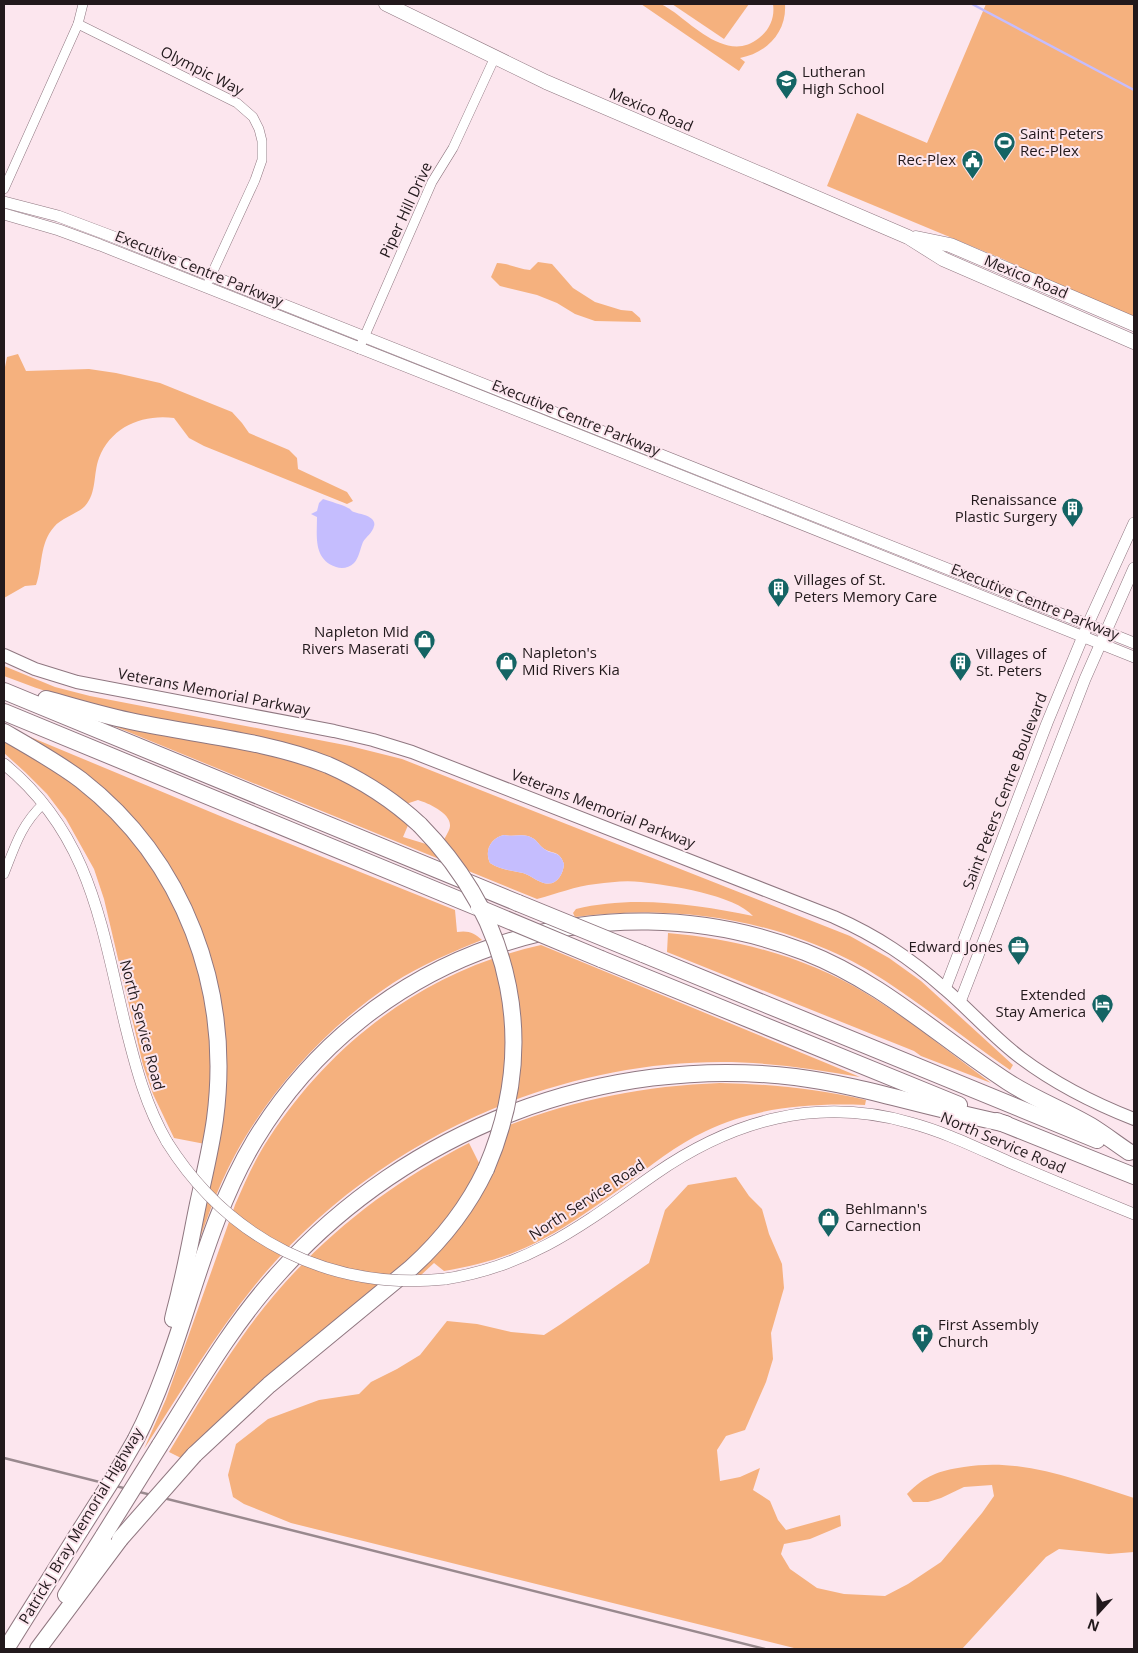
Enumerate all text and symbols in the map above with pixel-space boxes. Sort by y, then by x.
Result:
street label: Olympic Way [158,41,248,100]
place label: Lutheran High School [802,61,885,98]
school or university icon: Lutheran High School [774,69,798,100]
street label: Mexico Road [606,82,696,136]
place label: Saint Peters Rec-Plex [1020,123,1103,160]
sports icon: Saint Peters Rec-Plex [992,131,1016,162]
public building icon: Rec-Plex [960,148,984,179]
place label: Rec-Plex [897,149,956,169]
street label: Piper Hill Drive [374,158,436,261]
street label: Executive Centre Parkway [112,225,287,311]
street label: Mexico Road [981,249,1071,303]
street label: Executive Centre Parkway [489,374,664,460]
place label: Renaissance Plastic Surgery [955,489,1057,526]
building icon: Renaissance Plastic Surgery [1061,497,1085,528]
street label: Executive Centre Parkway [948,558,1123,644]
place label: Villages of St. Peters Memory Care [794,569,937,606]
building icon: Villages of St. Peters Memory Care [766,577,790,608]
place label: Napleton Mid Rivers Maserati [302,621,409,658]
shop icon: Napleton Mid Rivers Maserati [413,629,437,660]
place label: Napleton's Mid Rivers Kia [522,642,620,679]
place label: Villages of St. Peters [976,643,1047,680]
shop icon: Napleton's Mid Rivers Kia [494,650,518,681]
building icon: Villages of St. Peters [948,651,972,682]
street label: Veterans Memorial Parkway [116,663,313,720]
street label: Saint Peters Centre Boulevard [957,689,1051,892]
street label: Veterans Memorial Parkway [509,764,699,853]
office icon: Edward Jones [1007,935,1031,966]
place label: Edward Jones [909,936,1003,956]
street label: North Service Road [116,957,170,1092]
place label: Extended Stay America [995,984,1086,1021]
hotel icon: Extended Stay America [1090,992,1114,1023]
street label: North Service Road [938,1107,1069,1178]
street label: North Service Road [525,1154,648,1244]
place label: Behlmann's Carnection [845,1198,927,1235]
shop icon: Behlmann's Carnection [817,1206,841,1237]
place label: First Assembly Church [938,1314,1039,1351]
church icon: First Assembly Church [910,1322,934,1353]
street label: Patrick J Bray Memorial Highway [14,1423,147,1627]
north arrow [1073,1588,1123,1638]
text: N [1084,1615,1102,1637]

